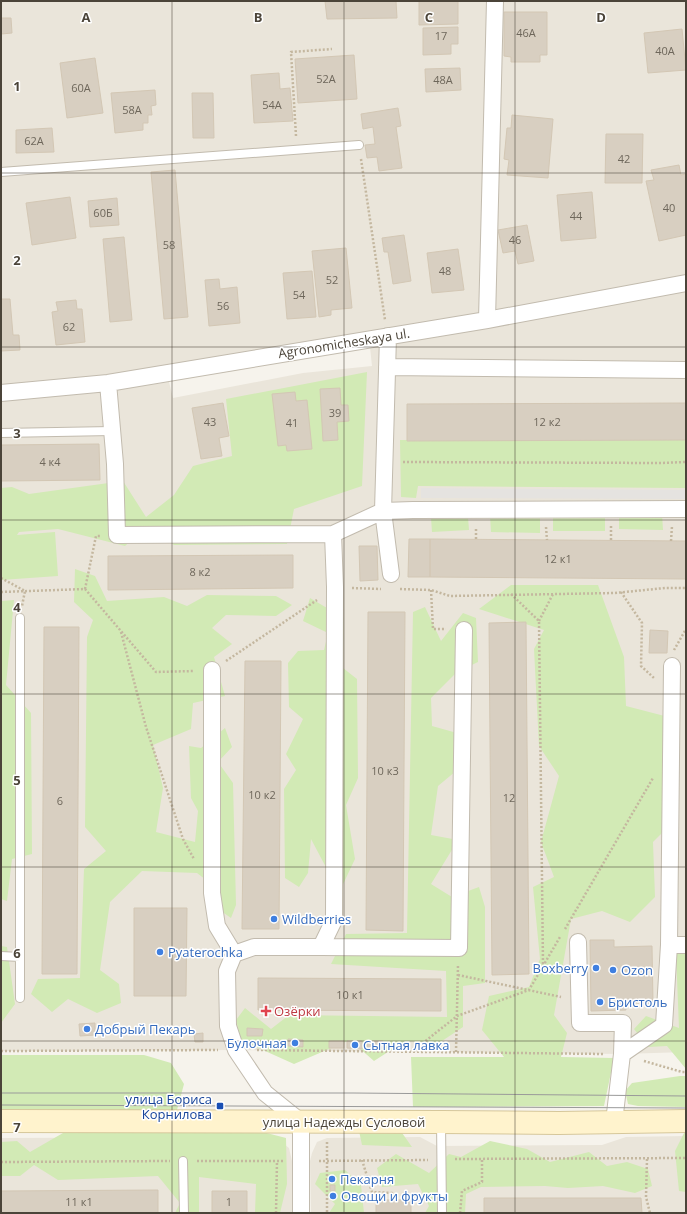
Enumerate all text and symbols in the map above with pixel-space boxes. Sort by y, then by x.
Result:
text: A [82,8,91,26]
text: B [254,8,263,26]
text: C [425,8,433,26]
text: D [596,8,606,26]
house number: 46А [516,25,536,40]
house number: 17 [435,28,447,43]
house number: 40А [655,43,675,58]
house number: 52А [316,71,336,86]
house number: 48А [433,72,453,87]
text: 1 [13,77,21,95]
house number: 60А [71,80,91,95]
house number: 54А [262,97,282,112]
house number: 58А [122,102,142,117]
house number: 62А [24,133,44,148]
house number: 42 [618,151,630,166]
house number: 40 [663,200,675,215]
house number: 60Б [93,205,113,220]
house number: 44 [570,208,583,223]
house number: 46 [509,232,521,247]
house number: 58 [163,237,175,252]
text: 2 [13,251,21,269]
house number: 48 [439,263,451,278]
house number: 52 [326,272,338,287]
house number: 54 [293,287,306,302]
house number: 56 [217,298,229,313]
house number: 62 [63,319,75,334]
street label: Agronomicheskaya ul. [277,324,411,362]
house number: 39 [329,405,341,420]
house number: 43 [204,414,216,429]
house number: 12 к2 [533,414,561,429]
house number: 41 [286,415,298,430]
text: 3 [13,424,21,442]
house number: 4 к4 [39,454,61,469]
house number: 12 к1 [544,551,572,566]
house number: 8 к2 [189,564,211,579]
text: 4 [13,598,21,616]
house number: 10 к3 [371,763,399,778]
text: 5 [13,771,21,789]
house number: 10 к2 [248,787,276,802]
house number: 12 [503,790,515,805]
house number: 6 [57,793,63,808]
place label: Wildberries [282,910,351,928]
marker: Wildberries [269,914,279,924]
place label: Pyaterochka [168,943,243,961]
text: 6 [13,944,21,962]
marker: Pyaterochka [155,947,165,957]
place label: Boxberry [533,959,588,977]
place label: Ozon [621,961,653,979]
marker: Boxberry [591,963,601,973]
marker: Ozon [608,965,618,975]
house number: 10 к1 [336,987,364,1002]
place label: Бристоль [608,993,667,1011]
marker: Бристоль [595,997,605,1007]
place label: Озёрки [274,1002,321,1020]
marker: Озёрки [261,1006,271,1016]
place label: Добрый Пекарь [95,1020,195,1038]
marker: Добрый Пекарь [82,1024,92,1034]
place label: Булочная [227,1034,287,1052]
place label: Сытная лавка [363,1036,449,1054]
marker: Булочная [290,1038,300,1048]
marker: Сытная лавка [350,1040,360,1050]
place label: улица Бориса Корнилова [126,1090,212,1123]
marker: улица Бориса Корнилова [215,1101,225,1111]
street label: улица Надежды Сусловой [263,1113,425,1131]
text: 7 [13,1118,21,1136]
place label: Пекарня [340,1170,394,1188]
marker: Пекарня [327,1174,337,1184]
place label: Овощи и фрукты [341,1187,448,1205]
marker: Овощи и фрукты [328,1191,338,1201]
house number: 11 к1 [65,1194,93,1209]
house number: 1 [226,1194,232,1209]

